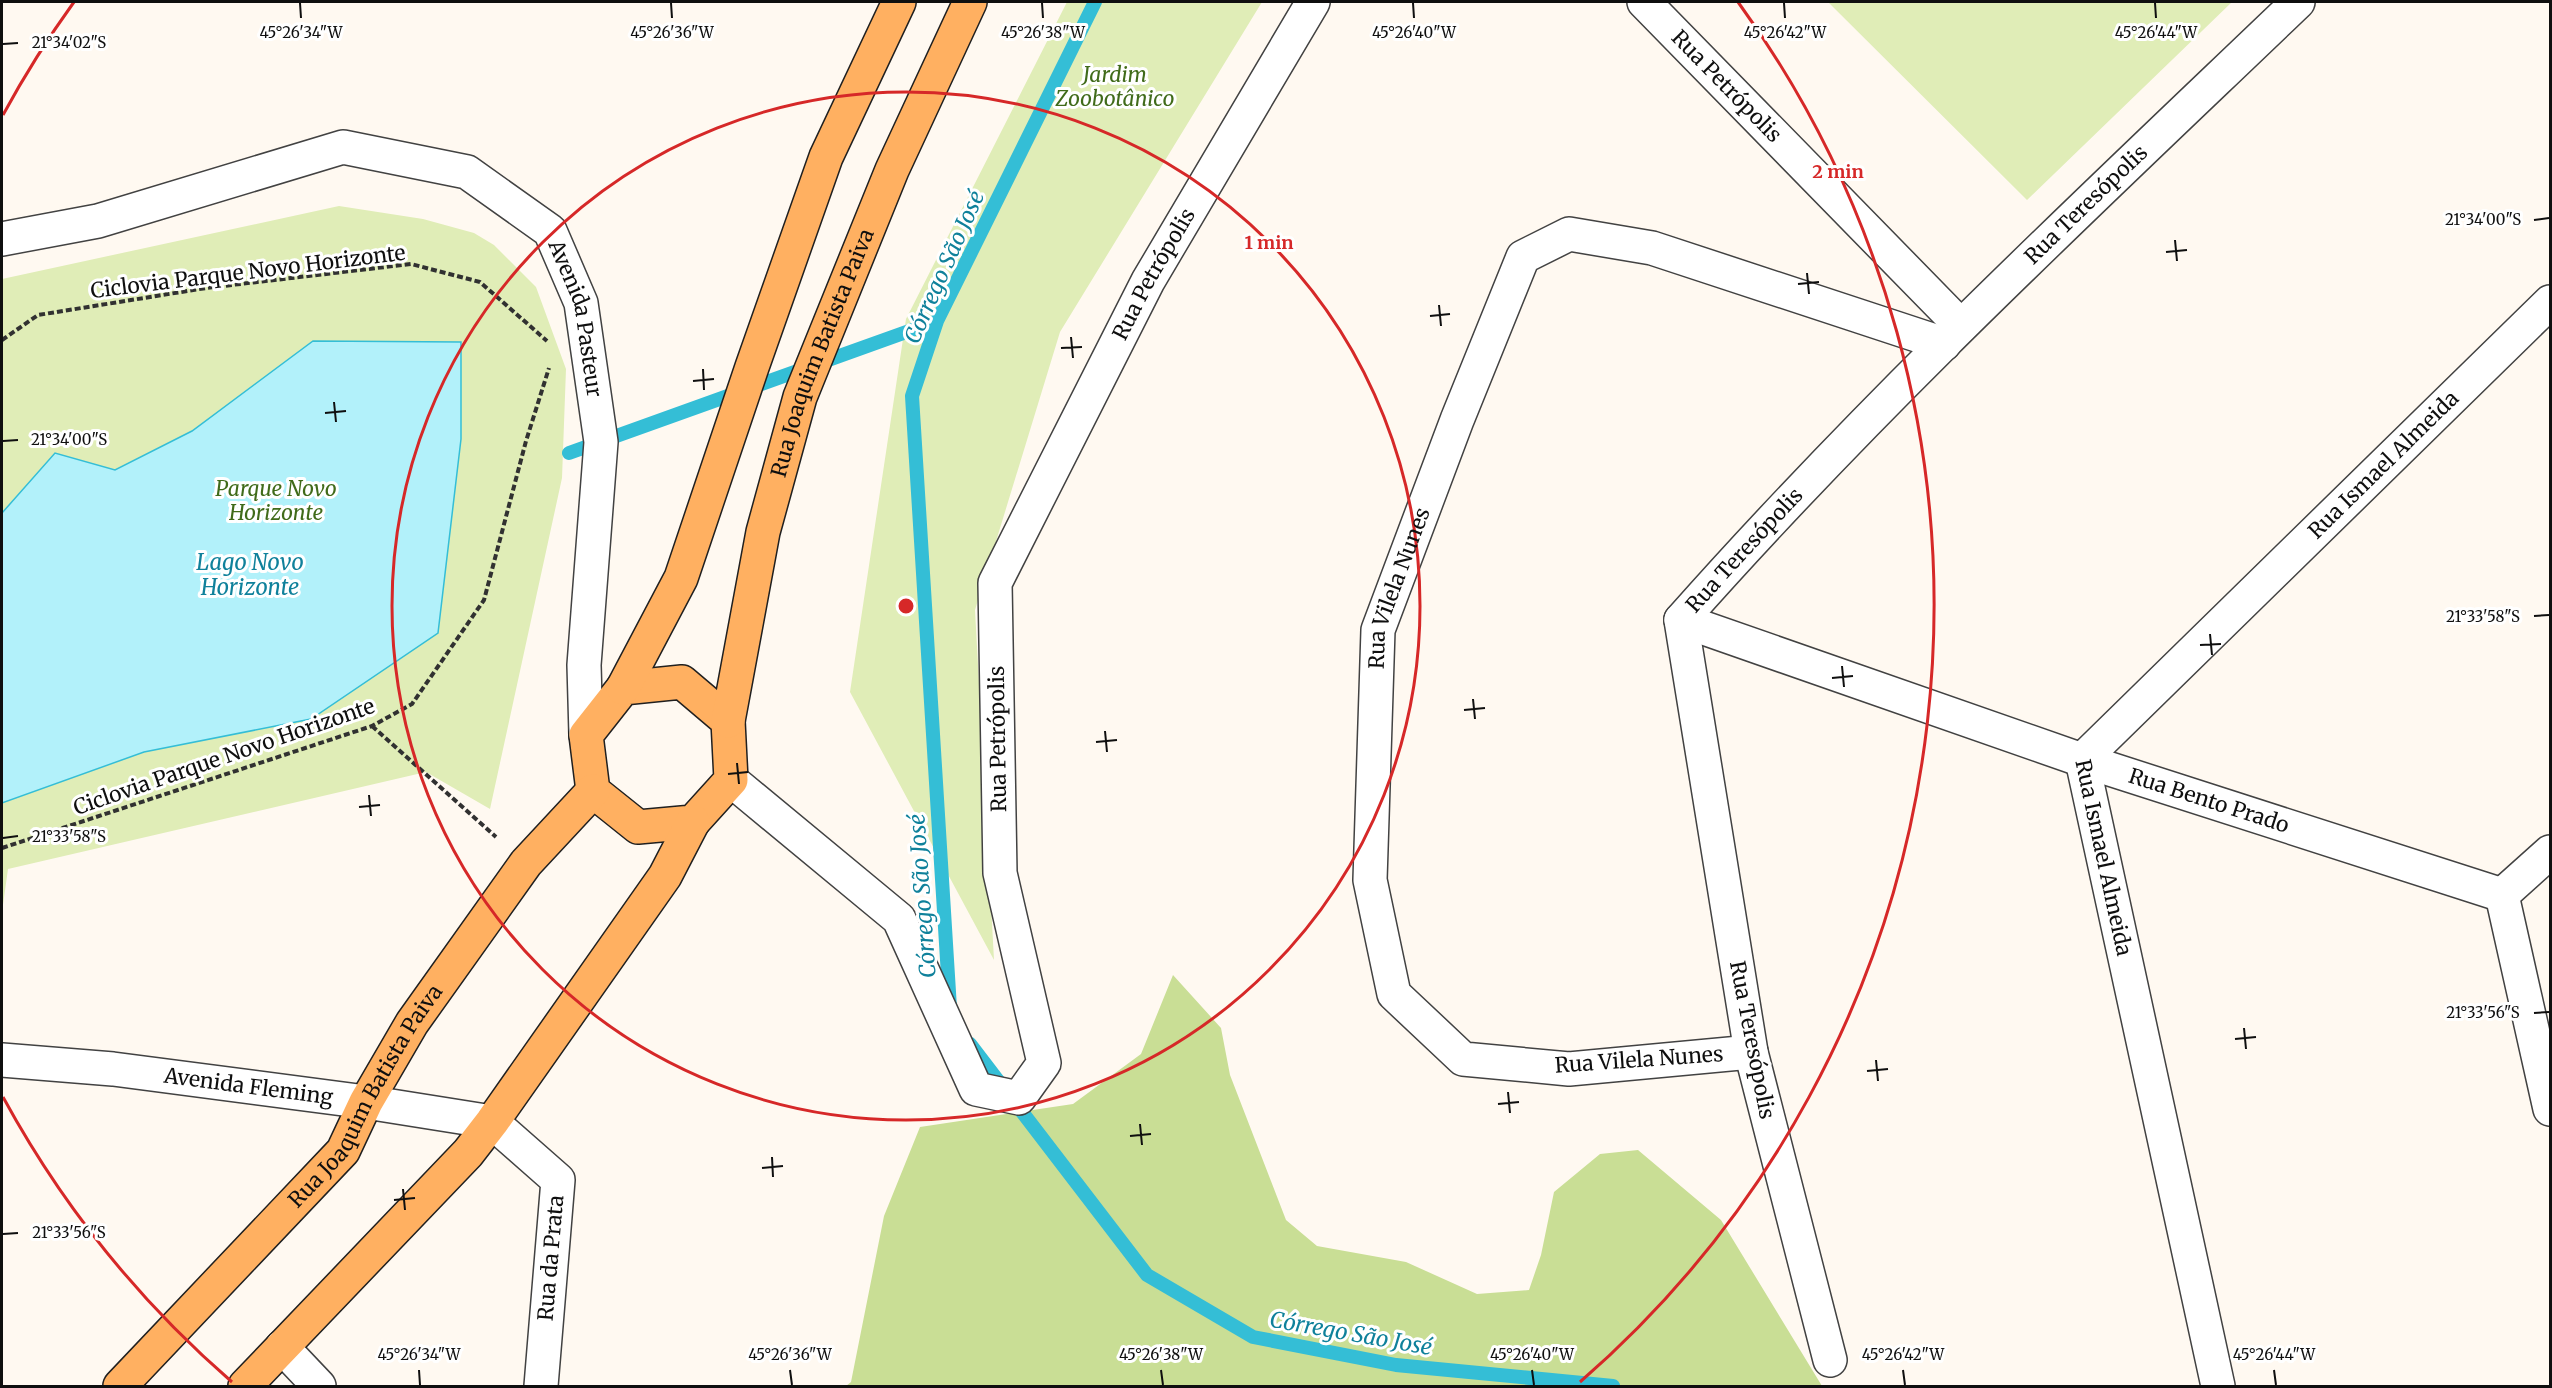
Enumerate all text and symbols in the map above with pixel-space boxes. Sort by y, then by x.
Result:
text: 45°26'34"W [259,23,344,42]
text: 45°26'36"W [630,23,715,42]
text: 45°26'38"W [1001,23,1086,42]
text: 45°26'40"W [1372,23,1457,42]
text: 45°26'42"W [1744,23,1827,42]
text: 45°26'44"W [2115,23,2198,42]
street label: Rua Petrópolis [1666,24,1788,148]
text: 21°34'02"S [32,33,106,52]
park label: Jardim Zoobotânico [1055,61,1174,112]
street label: Rua Teresópolis [2019,139,2153,270]
text: 2 min [1812,160,1864,183]
water label: Córrego São José [898,185,991,348]
street label: Rua Petrópolis [1106,203,1201,344]
text: 21°34'00"S [2445,210,2521,229]
street label: Rua Joaquim Batista Paiva [765,225,880,480]
text: 1 min [1244,231,1294,254]
street label: Avenida Pasteur [542,235,608,399]
street label: Ciclovia Parque Novo Horizonte [89,239,407,304]
street label: Rua Ismael Almeida [2302,385,2464,544]
text: 21°34'00"S [31,430,107,449]
park label: Parque Novo Horizonte [215,475,337,526]
street label: Rua Teresópolis [1680,482,1809,618]
street label: Rua Vilela Nunes [1363,504,1436,670]
water label: Lago Novo Horizonte [196,548,304,601]
centre of rings [896,596,916,616]
text: 21°33'58"S [2446,607,2520,626]
street label: Rua Petrópolis [983,666,1012,812]
street label: Ciclovia Parque Novo Horizonte [70,692,378,821]
street label: Rua Ismael Almeida [2069,757,2138,958]
street label: Rua Bento Prado [2125,762,2293,839]
water label: Córrego São José [902,812,942,979]
text: 21°33'58"S [32,827,106,846]
street label: Rua Teresópolis [1724,959,1781,1121]
street label: Rua Joaquim Batista Paiva [282,979,448,1213]
text: 21°33'56"S [2446,1003,2520,1022]
street label: Rua Vilela Nunes [1554,1040,1724,1079]
street label: Avenida Fleming [161,1062,335,1111]
street label: Rua da Prata [532,1194,569,1322]
text: 21°33'56"S [32,1223,106,1242]
water label: Córrego São José [1268,1305,1435,1361]
text: 45°26'34"W [377,1345,462,1364]
text: 45°26'36"W [748,1345,833,1364]
text: 45°26'38"W [1119,1345,1204,1364]
text: 45°26'40"W [1490,1345,1575,1364]
text: 45°26'42"W [1862,1345,1945,1364]
text: 45°26'44"W [2233,1345,2316,1364]

